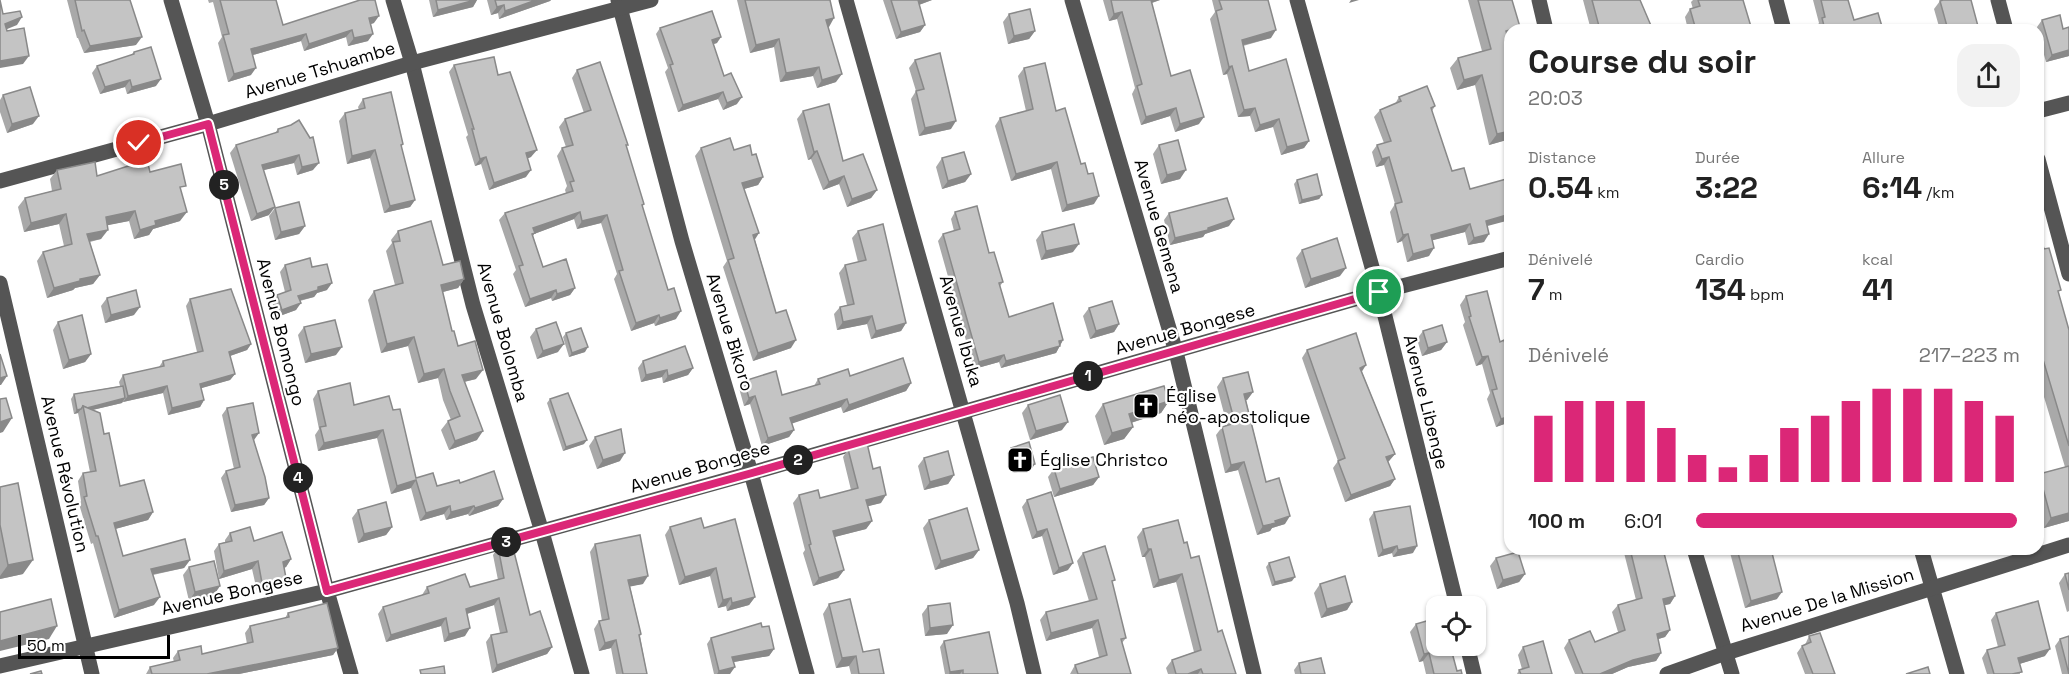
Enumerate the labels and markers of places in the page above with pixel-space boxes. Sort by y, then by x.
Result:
pin [113,117,164,168]
pin: 5 [209,170,239,200]
pin [1353,266,1404,317]
pin: 1 [1073,361,1103,391]
place label: Église néo-apostolique [1166,384,1311,428]
church icon: Église néo-apostolique [1131,391,1161,421]
pin: 2 [783,445,813,475]
church icon: Église Christco [1005,445,1035,475]
place label: Église Christco [1040,448,1168,471]
pin: 4 [283,463,313,493]
pin: 3 [491,527,521,557]

